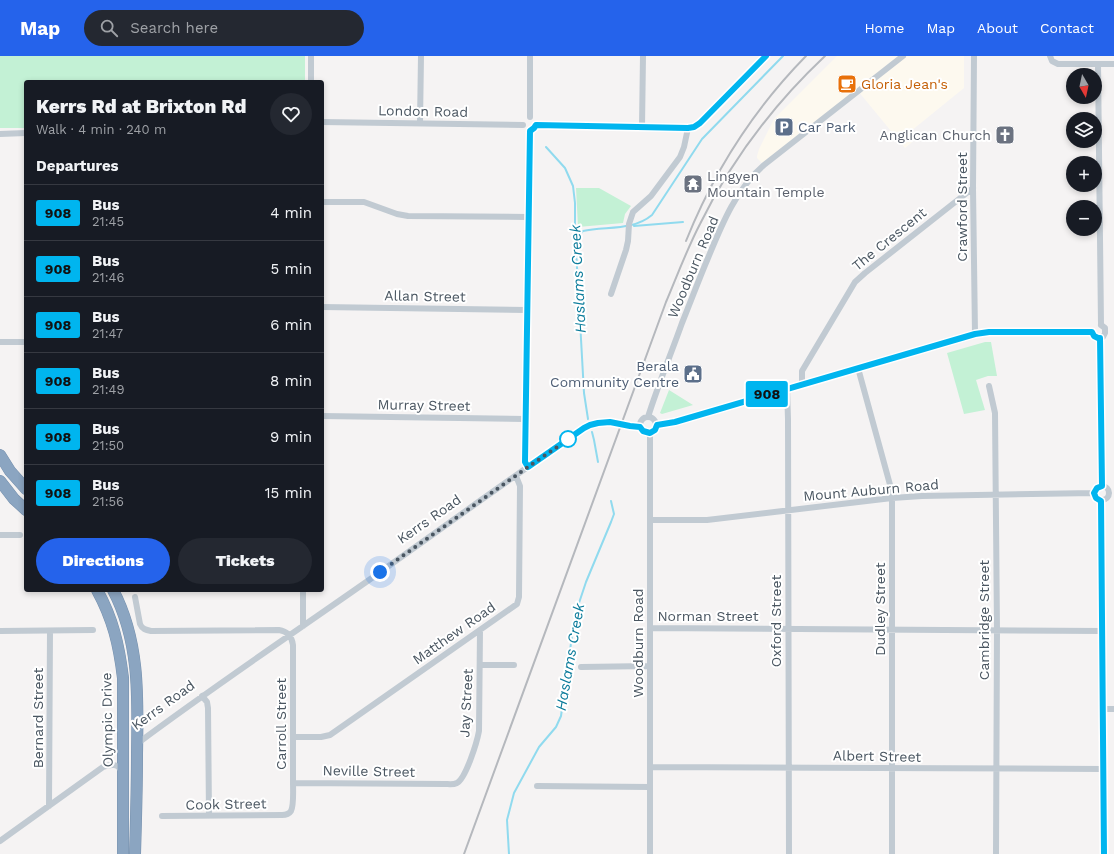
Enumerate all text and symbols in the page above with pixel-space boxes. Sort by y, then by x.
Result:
search box [84,10,364,46]
text: Map [20,17,60,40]
icon: search [98,17,120,39]
text: Search here [130,19,218,37]
text: Home [864,20,904,36]
text: Map [926,20,955,36]
text: About [977,20,1018,36]
text: Contact [1040,20,1094,36]
north arrow [1066,68,1102,104]
map controls [1066,68,1102,236]
cafe icon: Gloria Jean's [836,73,858,95]
place label: Gloria Jean's [861,76,948,92]
button: heart [270,93,312,135]
text: Kerrs Rd at Brixton Rd [36,95,246,118]
street label: London Road [378,102,468,120]
button: layers [1066,112,1102,148]
parking icon: Car Park [773,116,795,138]
place label: Car Park [798,119,856,135]
text: Walk · 4 min · 240 m [36,122,166,137]
church icon: Anglican Church [994,124,1016,146]
place label: Anglican Church [880,127,991,143]
street label: Crawford Street [954,152,970,262]
button: + [1066,156,1102,192]
text: Departures [36,157,119,175]
place label: Lingyen Mountain Temple [707,168,825,200]
temple icon: Lingyen Mountain Temple [682,173,704,195]
text: Bus [92,196,120,214]
button: − [1066,200,1102,236]
text: 4 min [270,204,312,222]
street label: The Crescent [849,204,929,274]
text: 908 [45,205,71,221]
text: 21:45 [92,214,124,229]
street label: Woodburn Road [664,214,722,320]
water label: Haslams Creek [566,223,590,334]
text: Bus [92,252,120,270]
text: 5 min [271,260,312,278]
text: 908 [45,261,71,277]
text: 21:46 [92,270,124,285]
street label: Allan Street [384,287,466,305]
text: Bus [92,308,120,326]
text: 6 min [270,316,312,334]
text: 908 [45,317,71,333]
text: 21:47 [92,326,123,341]
place label: Berala Community Centre [550,358,679,390]
public building icon: Berala Community Centre [682,363,704,385]
text: Bus [92,364,120,382]
text: 8 min [270,372,312,390]
text: 908 [45,373,71,389]
line badge: 908 [744,381,790,407]
text: 21:49 [92,382,124,397]
text: 908 [754,386,780,402]
street label: Murray Street [377,396,471,414]
text: Bus [92,420,120,438]
text: 9 min [270,428,312,446]
text: 908 [45,429,71,445]
unlabelled marker [559,430,577,448]
text: 21:50 [92,438,124,453]
text: Bus [92,476,120,494]
street label: Mount Auburn Road [803,476,939,504]
text: 15 min [265,484,312,502]
text: 908 [45,485,71,501]
street label: Kerrs Road [394,491,464,547]
text: 21:56 [92,494,124,509]
button: Directions [36,538,170,584]
button: Tickets [178,538,312,584]
street label: Cambridge Street [976,560,992,680]
your location [370,562,390,582]
street label: Dudley Street [872,562,888,656]
street label: Oxford Street [768,575,784,667]
street label: Woodburn Road [630,588,646,698]
street label: Matthew Road [410,599,498,667]
water label: Haslams Creek [552,601,588,712]
street label: Norman Street [657,608,759,624]
street label: Bernard Street [30,668,46,768]
street label: Jay Street [456,668,476,738]
street label: Olympic Drive [98,672,116,768]
street label: Kerrs Road [128,677,198,733]
street label: Carroll Street [273,678,289,770]
street label: Albert Street [833,747,921,765]
street label: Neville Street [323,762,416,780]
street label: Cook Street [185,795,267,813]

